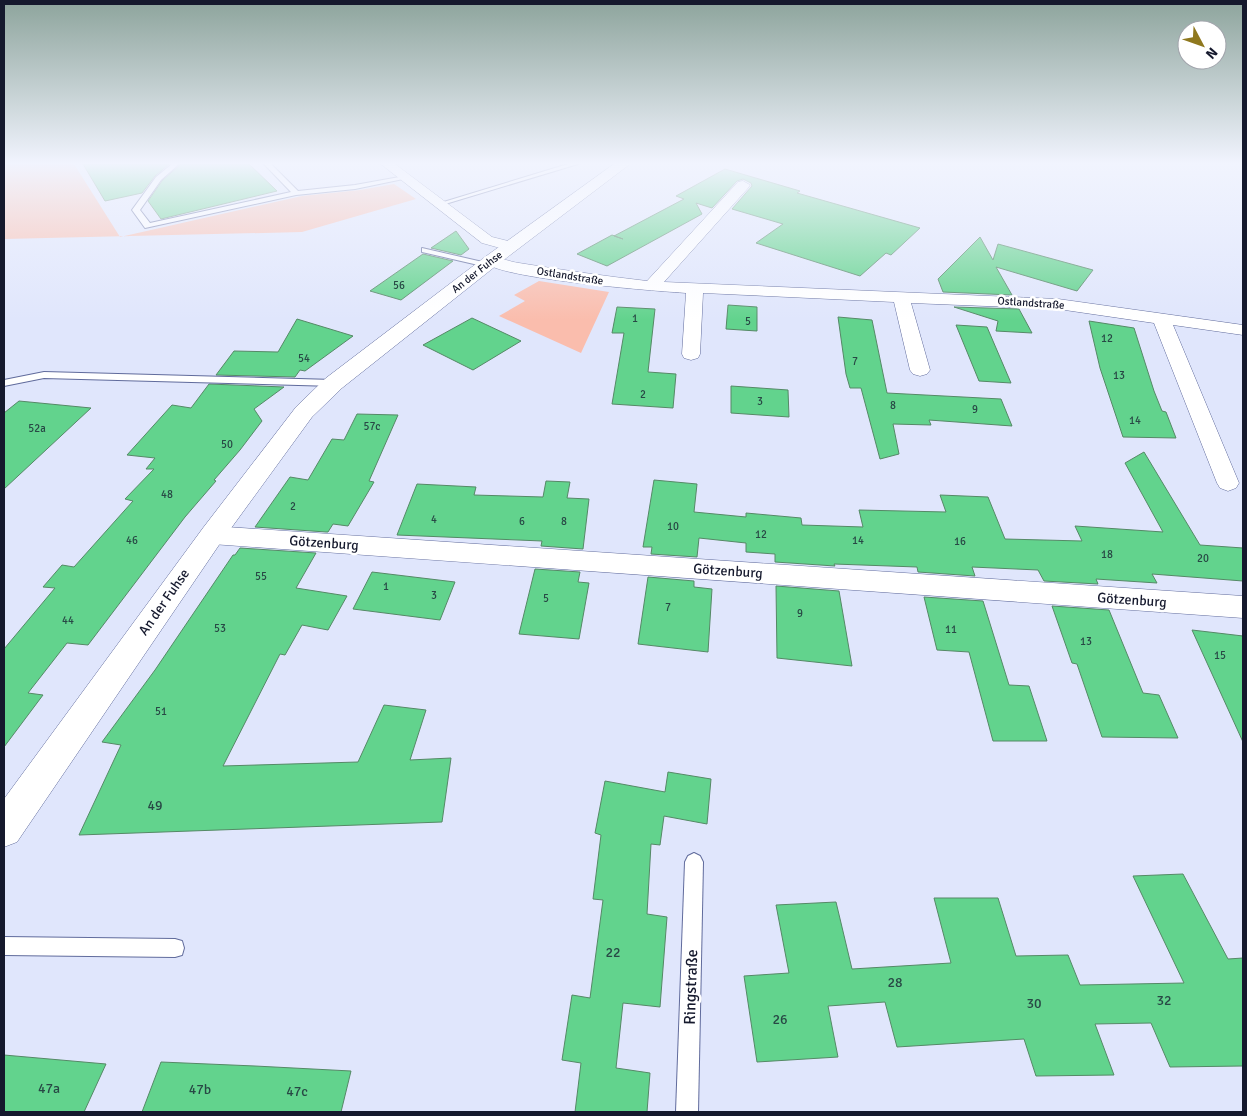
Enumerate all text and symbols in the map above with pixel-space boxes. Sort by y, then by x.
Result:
north arrow [1177,20,1227,70]
text: N [1202,44,1221,62]
street label: An der Fuhse [449,248,505,296]
street label: Ostlandstraße [536,264,604,288]
house number: 56 [393,279,405,292]
street label: Ostlandstraße [997,294,1065,312]
house number: 1 [632,312,638,325]
house number: 5 [745,315,751,328]
house number: 12 [1101,332,1113,345]
house number: 54 [298,352,310,365]
house number: 7 [852,355,858,368]
house number: 13 [1113,369,1125,382]
house number: 2 [640,388,646,401]
house number: 3 [757,395,763,408]
house number: 8 [890,399,896,412]
house number: 9 [972,403,978,416]
house number: 14 [1129,414,1141,427]
house number: 57c [363,420,381,433]
house number: 52a [28,422,46,435]
house number: 50 [221,438,233,451]
house number: 48 [161,488,173,501]
house number: 2 [290,500,296,513]
house number: 4 [431,513,437,526]
house number: 6 [519,515,525,528]
house number: 8 [561,515,567,528]
house number: 10 [667,520,679,533]
house number: 12 [755,528,767,541]
street label: Götzenburg [289,532,359,554]
house number: 46 [126,534,138,547]
house number: 14 [852,534,864,547]
house number: 16 [954,535,966,548]
house number: 18 [1101,548,1113,561]
house number: 20 [1197,552,1209,565]
street label: Götzenburg [693,560,763,582]
street label: An der Fuhse [135,565,193,639]
house number: 55 [255,570,267,583]
house number: 1 [383,580,389,593]
house number: 3 [431,589,437,602]
street label: Götzenburg [1097,589,1167,611]
house number: 5 [543,592,549,605]
house number: 7 [665,601,671,614]
house number: 9 [797,607,803,620]
house number: 44 [62,614,74,627]
house number: 53 [214,622,226,635]
house number: 11 [945,623,957,636]
house number: 13 [1080,635,1092,648]
house number: 15 [1214,649,1226,662]
house number: 51 [155,705,167,718]
house number: 49 [147,797,163,814]
house number: 22 [605,944,621,961]
street label: Ringstraße [680,949,702,1025]
house number: 28 [887,974,903,991]
house number: 32 [1156,992,1172,1009]
house number: 30 [1026,995,1042,1012]
house number: 26 [772,1011,788,1028]
house number: 47a [38,1080,60,1097]
house number: 47b [189,1081,211,1098]
house number: 47c [286,1083,308,1100]

